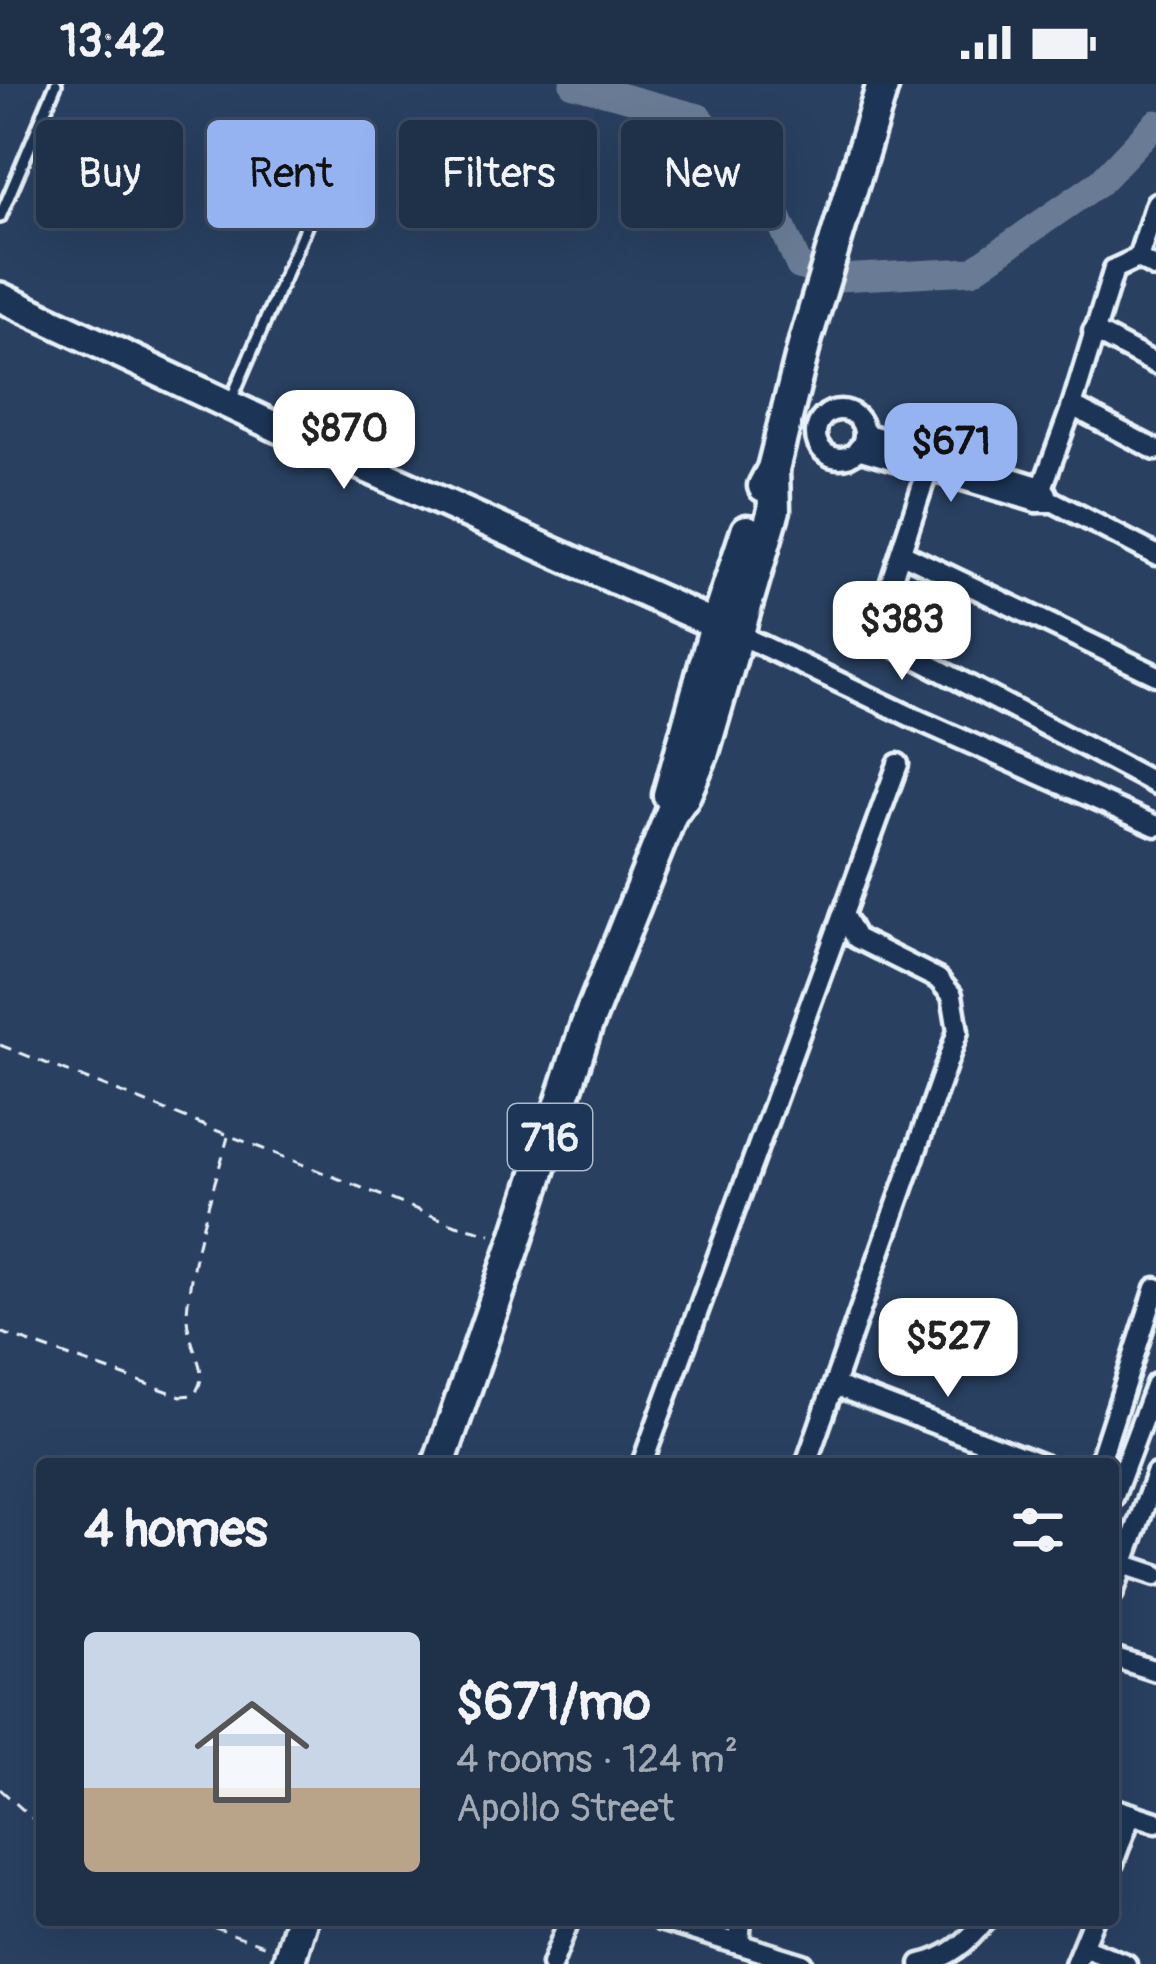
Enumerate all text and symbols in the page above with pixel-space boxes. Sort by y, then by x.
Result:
text: 13:42 [60,14,166,70]
chip: Buy [36,120,183,228]
chip: Rent [207,120,375,228]
chip: Filters [399,120,597,228]
chip: New [621,120,783,228]
pin: $870 [273,390,415,492]
pin: $671 [880,403,1022,505]
text: $870 [300,404,388,453]
text: $671 [911,417,991,466]
pin: $383 [831,581,973,683]
text: $383 [860,595,944,644]
road number: 716 [508,1104,592,1170]
pin: $527 [877,1298,1019,1400]
text: $527 [906,1312,990,1361]
icon: filters [1005,1497,1071,1563]
text: 4 homes [84,1498,268,1562]
text: $671/mo [456,1671,651,1735]
icon: home [180,1680,324,1824]
text: 4 rooms · 124 m² [456,1735,738,1784]
text: Apollo Street [456,1784,674,1833]

